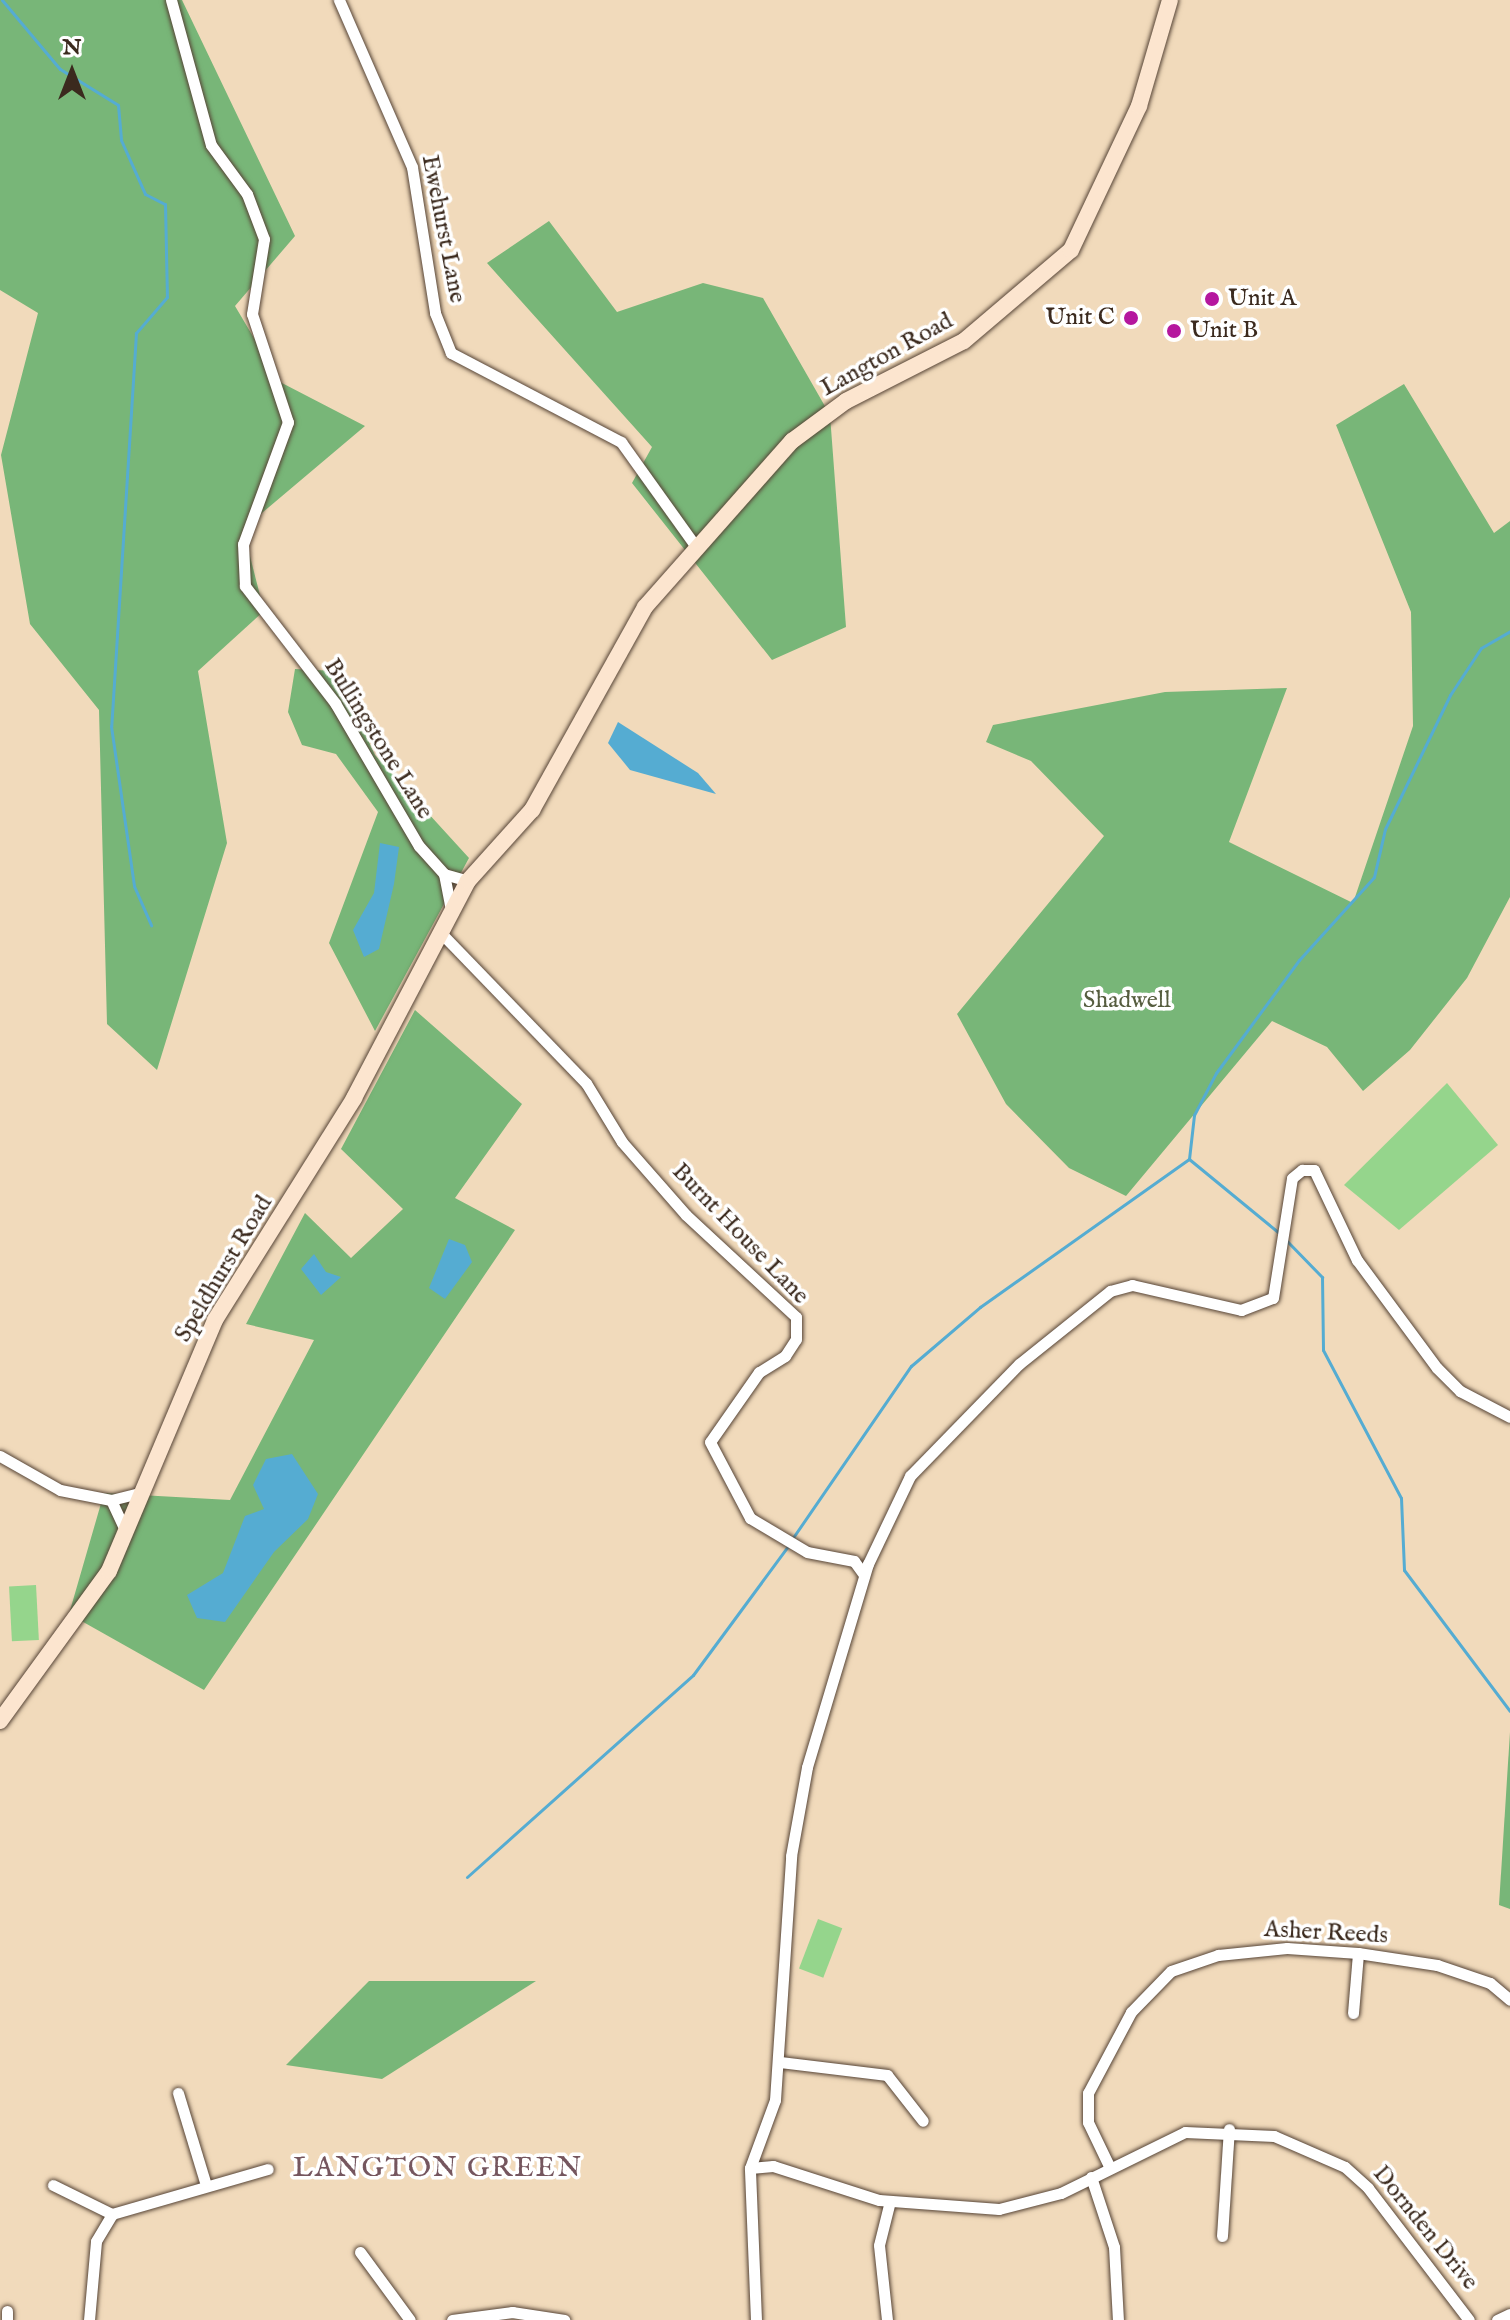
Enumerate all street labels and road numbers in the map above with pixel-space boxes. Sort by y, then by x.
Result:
street label: Ewehurst Lane [415,153,471,305]
street label: Langton Road [816,307,958,403]
street label: Bullingstone Lane [317,654,439,824]
street label: Burnt House Lane [665,1158,815,1310]
street label: Speldhurst Road [169,1191,279,1347]
street label: Asher Reeds [1263,1915,1389,1951]
street label: Dornden Drive [1366,2160,1484,2296]

